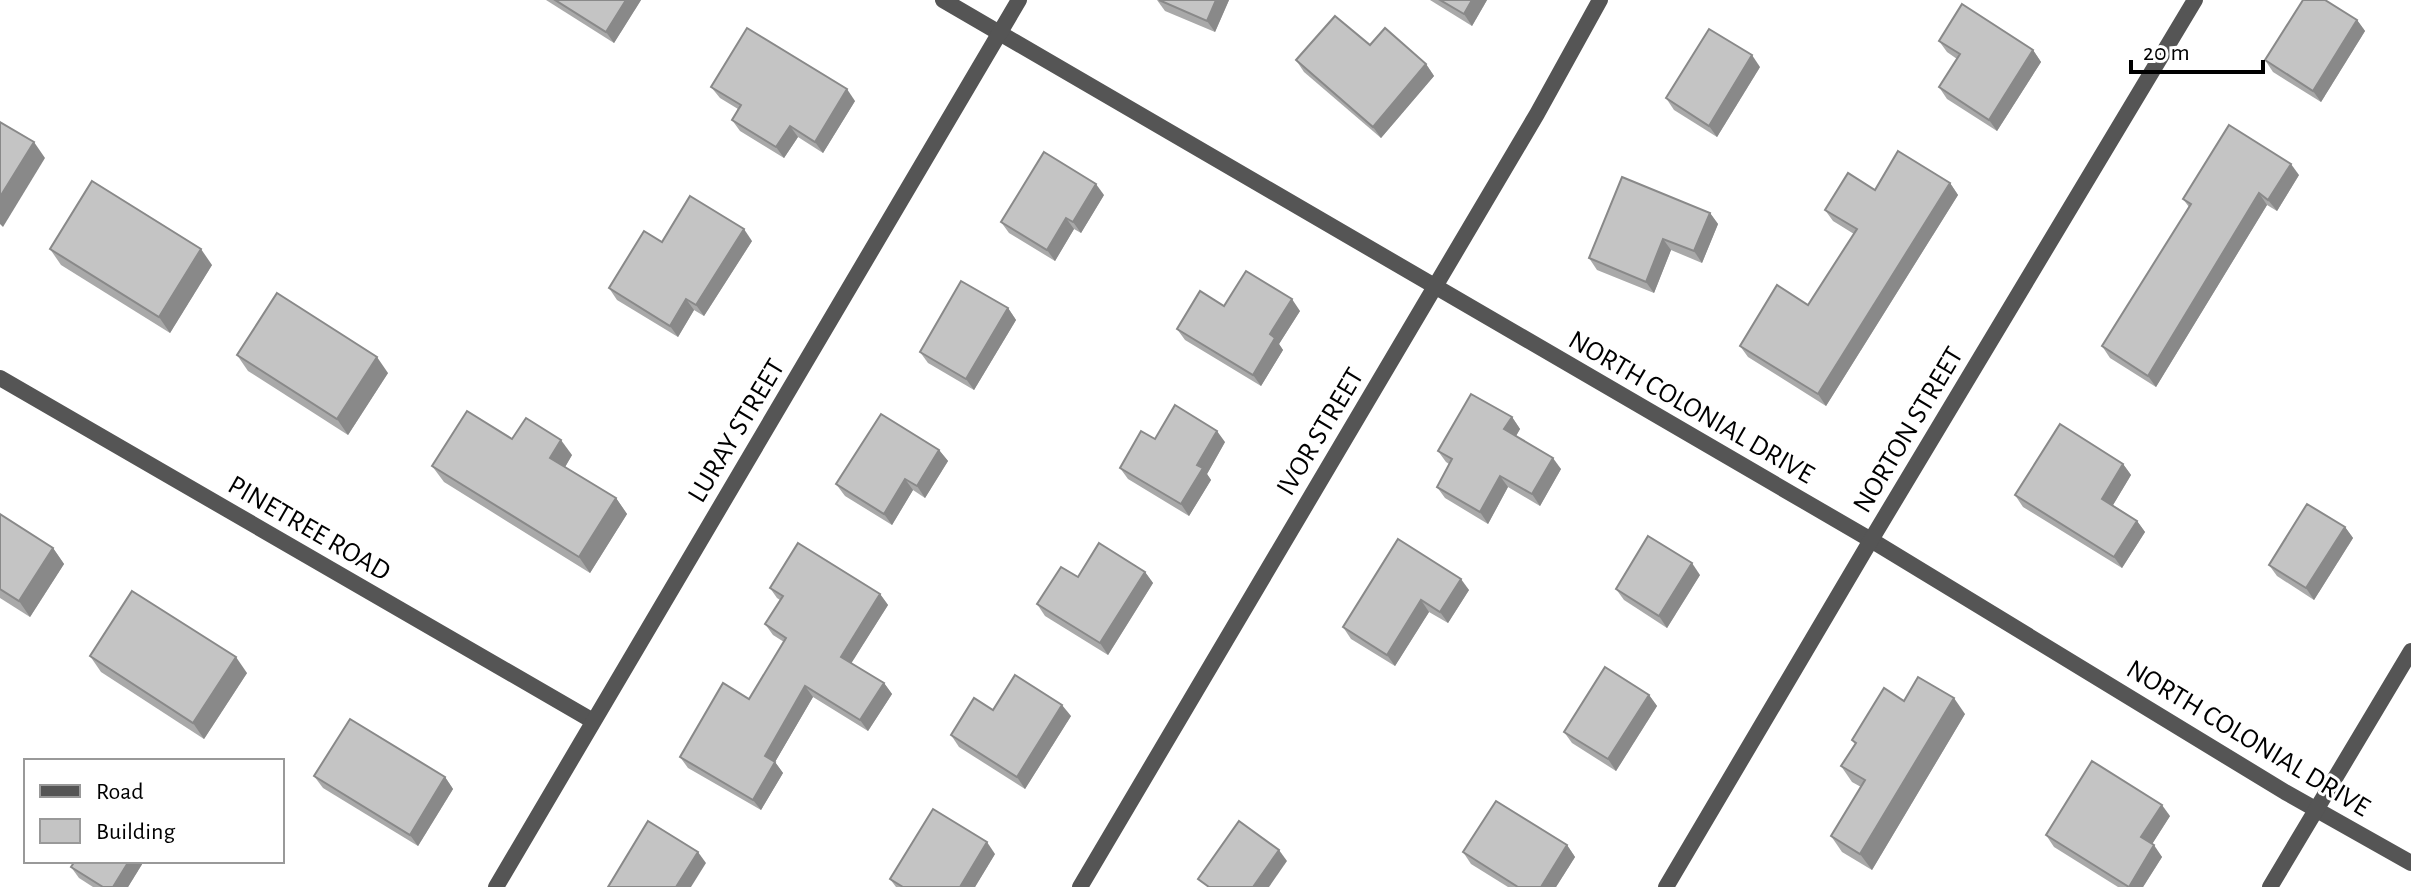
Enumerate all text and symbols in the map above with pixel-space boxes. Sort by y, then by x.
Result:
scale bar [2131,24,2263,74]
text: 20 m [2143,41,2190,65]
street label: NORTH COLONIAL DRIVE [1564,326,1818,489]
street label: NORTON STREET [1848,342,1969,518]
street label: LURAY STREET [683,354,791,508]
street label: IVOR STREET [1272,363,1370,501]
street label: PINETREE ROAD [223,471,395,586]
street label: NORTH COLONIAL DRIVE [2122,655,2374,822]
legend [24,759,284,863]
text: Road [96,780,144,804]
text: Building [96,820,175,844]

